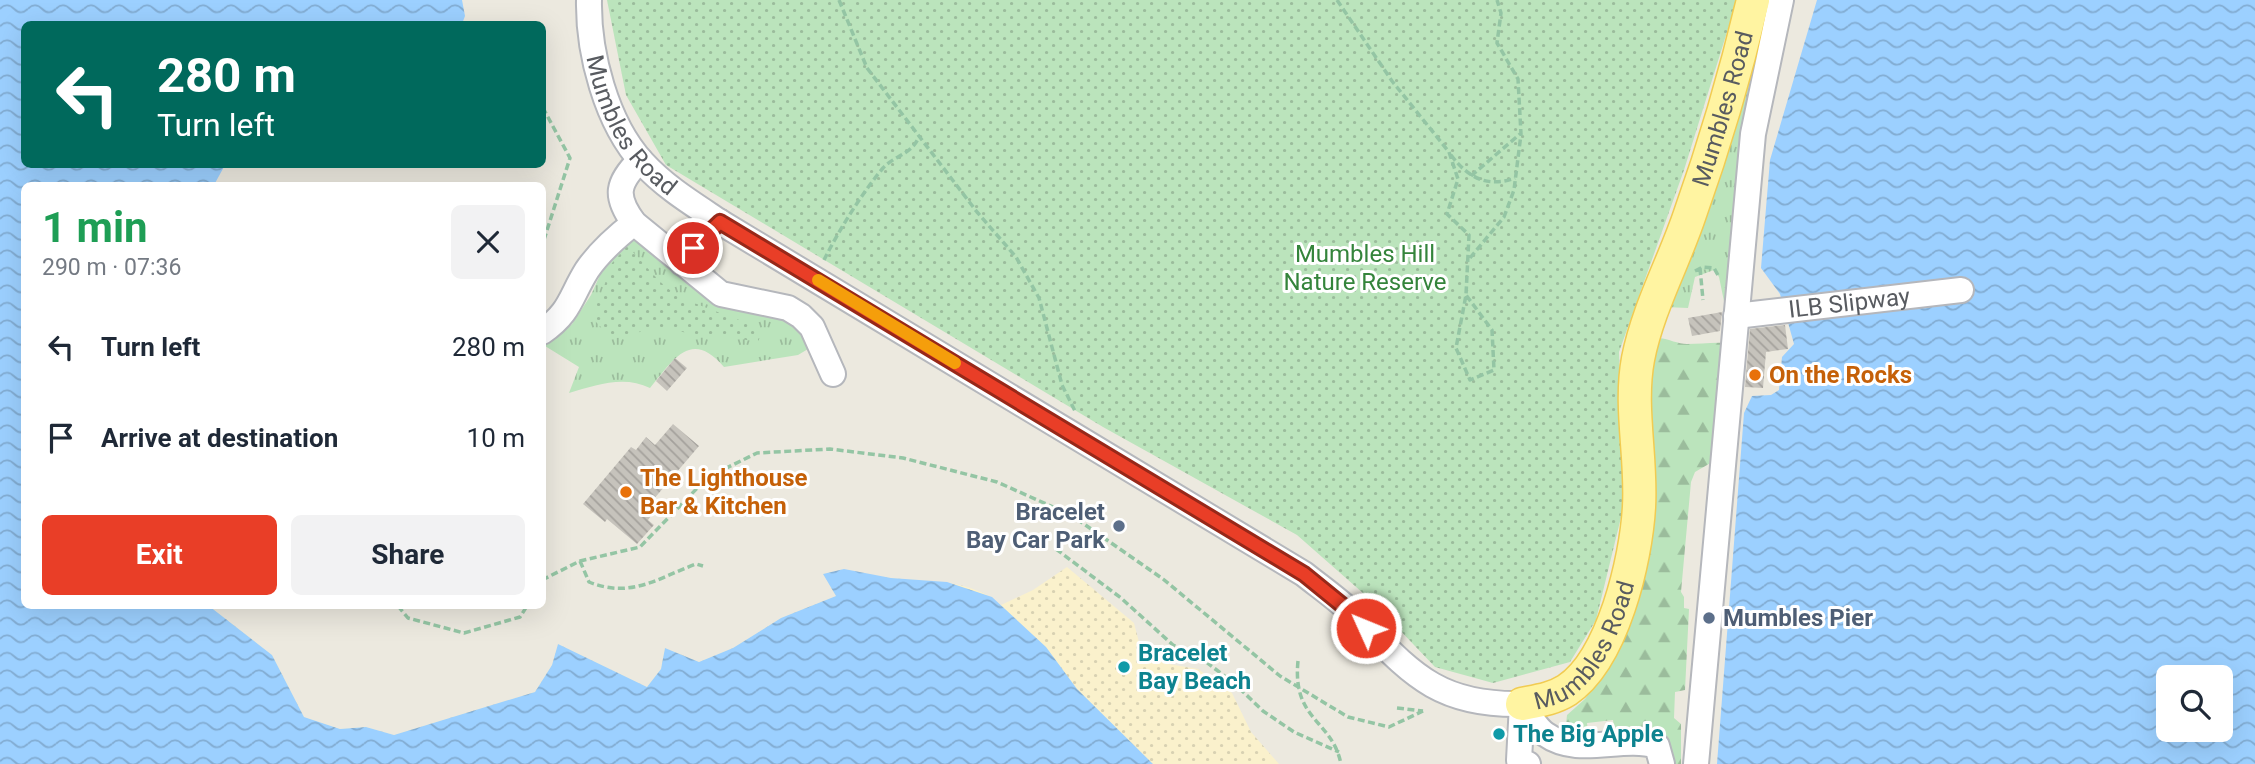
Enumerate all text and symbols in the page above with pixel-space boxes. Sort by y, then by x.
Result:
street label: Mumbles Road [1687,28,1759,190]
text: 280 m [157,47,296,104]
icon: left [42,49,133,140]
street label: Mumbles Road [580,52,682,201]
text: Turn left [157,106,275,144]
text: 1 min [42,203,148,252]
button: close [451,205,525,279]
pin [663,218,723,278]
icon: arrive [674,229,712,267]
park label: Mumbles Hill Nature Reserve [1283,240,1447,296]
text: 290 m · 07:36 [42,254,181,281]
street label: ILB Slipway [1787,282,1912,324]
icon: left [42,328,80,366]
text: Turn left [101,332,200,362]
text: 280 m [452,332,525,362]
place label: On the Rocks [1769,361,1912,389]
marker: On the Rocks [1747,367,1763,383]
icon: arrive [42,419,80,457]
text: Arrive at destination [101,423,338,453]
text: 10 m [467,423,525,453]
place label: The Lighthouse Bar & Kitchen [640,464,808,520]
marker: The Lighthouse Bar & Kitchen [618,484,634,500]
place label: Bracelet Bay Car Park [966,498,1106,554]
button: Exit [42,515,277,595]
button: Share [291,515,525,595]
marker: Bracelet Bay Car Park [1111,518,1127,534]
street label: Mumbles Road [1531,578,1640,716]
position arrow [1329,591,1403,665]
place label: Mumbles Pier [1723,604,1873,632]
marker: Mumbles Pier [1701,610,1717,626]
place label: Bracelet Bay Beach [1138,639,1251,695]
marker: Bracelet Bay Beach [1116,659,1132,675]
map controls [2156,665,2233,742]
button: search [2156,665,2233,742]
place label: The Big Apple [1513,720,1664,748]
marker: The Big Apple [1491,726,1507,742]

